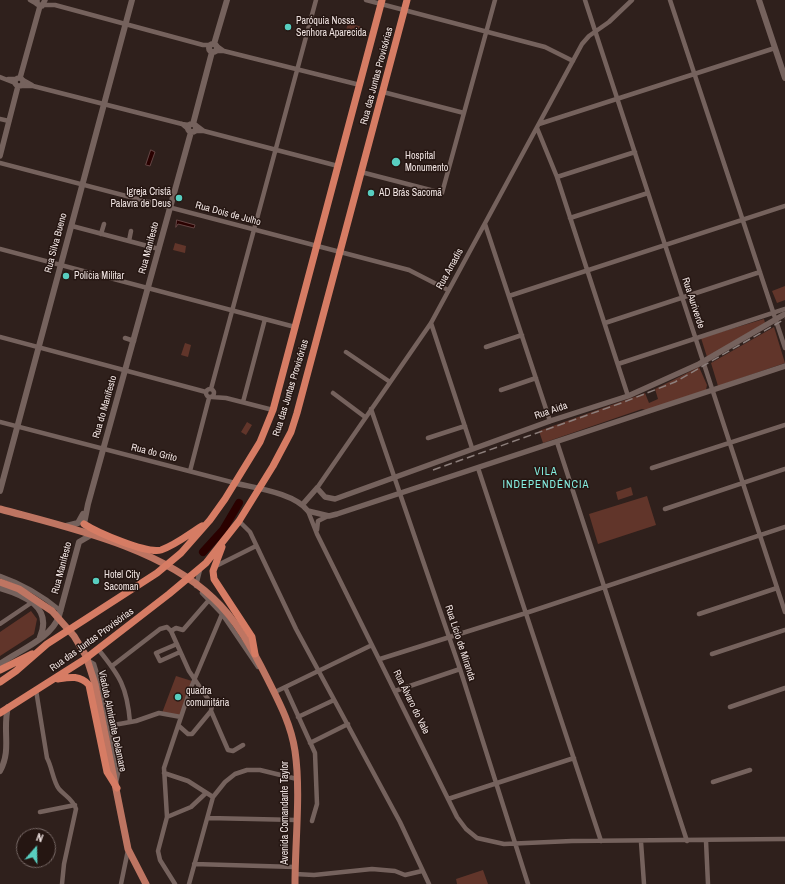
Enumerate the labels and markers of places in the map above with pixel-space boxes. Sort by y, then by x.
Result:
place label: Paróquia Nossa Senhora Aparecida [296,15,367,38]
marker: Paróquia Nossa Senhora Aparecida [283,22,293,32]
place label: Hospital Monumento [405,150,448,174]
marker: Hospital Monumento [390,156,402,168]
place label: Igreja Cristã Palavra de Deus [110,186,171,210]
place label: AD Brás Sacomã [379,187,442,199]
marker: AD Brás Sacomã [366,188,376,198]
marker: Igreja Cristã Palavra de Deus [174,193,184,203]
place label: Polícia Militar [74,270,124,282]
marker: Polícia Militar [61,271,71,281]
place label: Hotel City Sacoman [104,569,140,592]
marker: Hotel City Sacoman [91,576,101,586]
place label: quadra comunitária [186,685,229,708]
marker: quadra comunitária [173,692,183,702]

